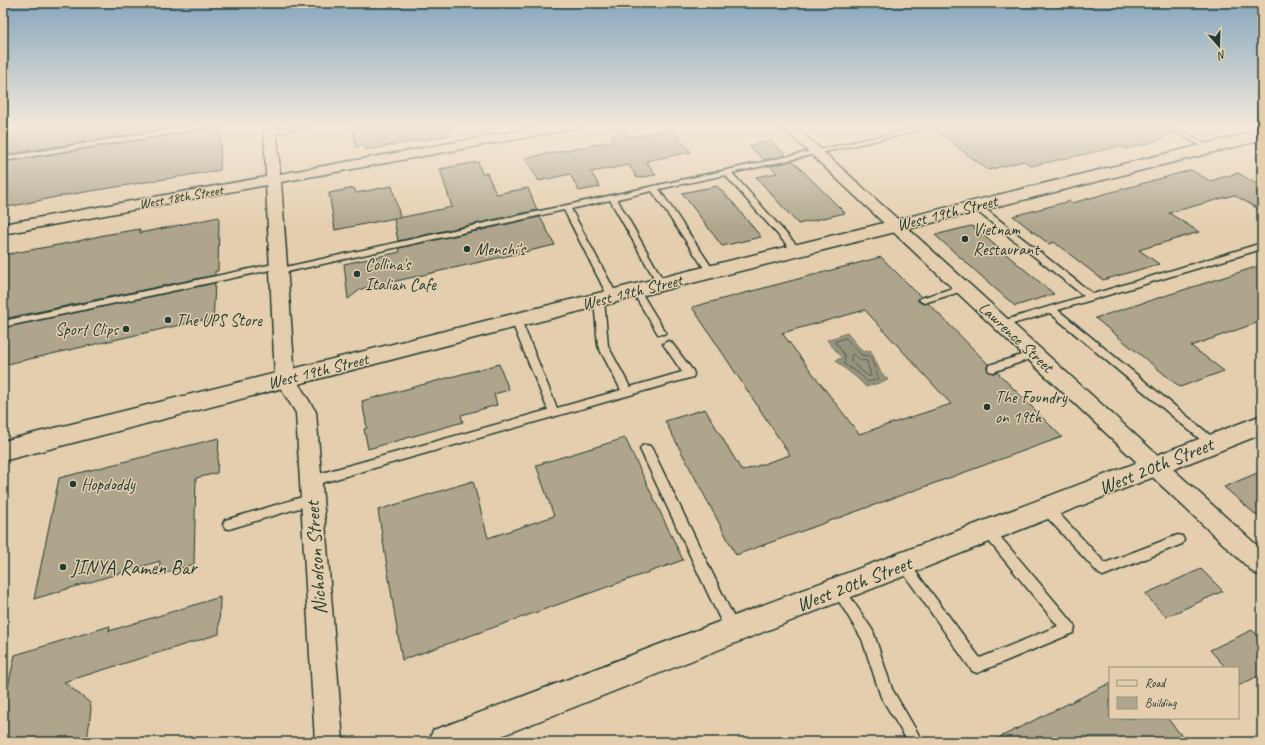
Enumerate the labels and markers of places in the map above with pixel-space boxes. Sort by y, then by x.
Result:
place label: Vietnam Restaurant [973,219,1041,260]
marker: Vietnam Restaurant [960,234,970,244]
place label: Menchi's [475,239,527,260]
marker: Menchi's [462,244,472,254]
place label: Collina's Italian Cafe [365,254,437,295]
marker: Collina's Italian Cafe [352,269,362,279]
place label: The UPS Store [176,310,263,331]
marker: The UPS Store [163,315,173,325]
place label: Sport Clips [55,319,120,340]
marker: Sport Clips [121,324,131,334]
place label: The Foundry on 19th [995,387,1068,428]
marker: The Foundry on 19th [982,402,992,412]
place label: Hopdoddy [81,474,136,495]
marker: Hopdoddy [68,479,78,489]
place label: JINYA Ramen Bar [70,555,198,580]
marker: JINYA Ramen Bar [58,562,68,572]

